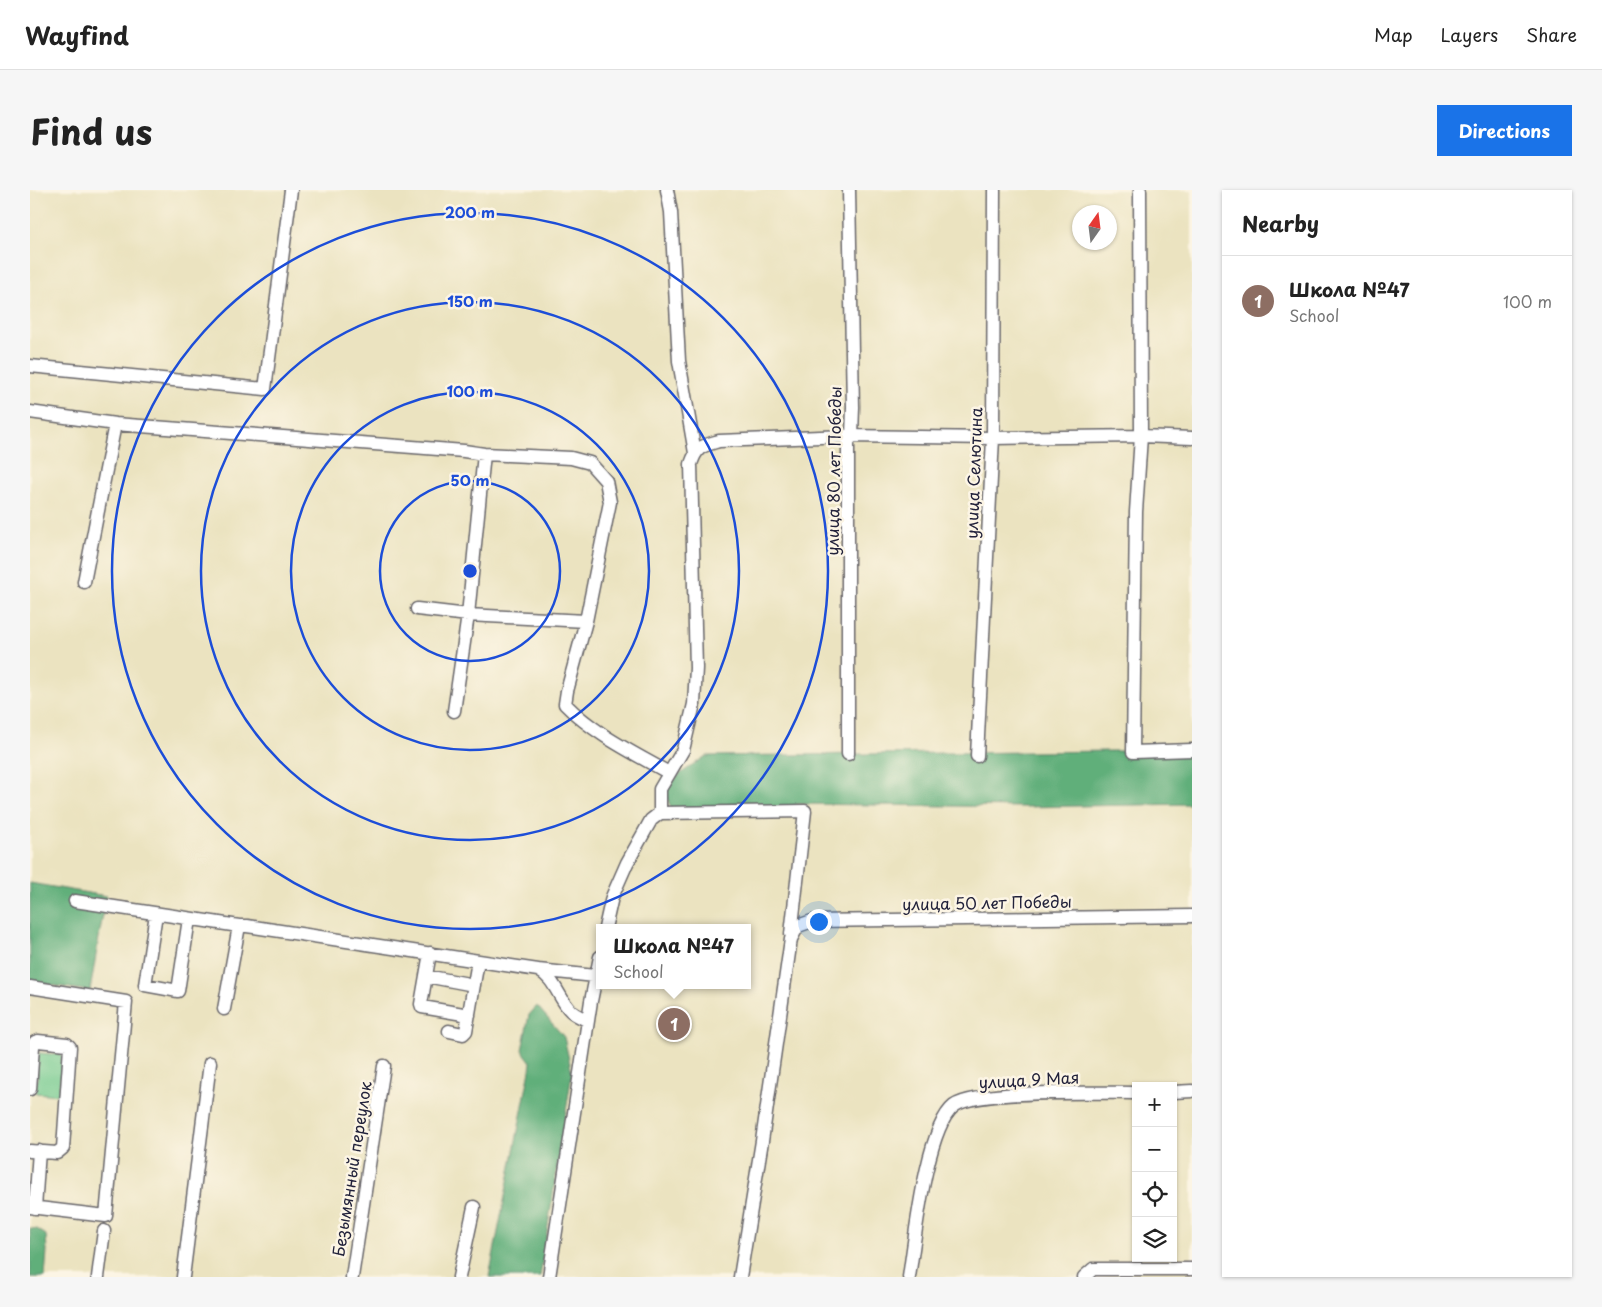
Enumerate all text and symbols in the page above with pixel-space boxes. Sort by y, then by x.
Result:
text: Wayfind [25,17,129,53]
text: Map [1374,21,1413,48]
text: Layers [1441,21,1498,48]
text: Share [1526,21,1577,48]
text: Find us [30,104,152,157]
button: Directions [1437,105,1572,156]
text: 200 m [445,200,495,223]
north arrow [1072,205,1117,250]
text: Nearby [1242,207,1319,239]
text: Школа №47 [1289,275,1410,303]
text: 150 m [447,289,493,312]
text: 1 [1254,289,1262,313]
text: 100 m [1503,289,1552,313]
text: School [1289,303,1339,327]
text: 100 m [447,379,493,402]
street label: улица 80 лет Победы [820,386,846,556]
street label: улица Селютина [959,407,987,539]
text: 50 m [451,468,489,491]
centre of rings [461,562,479,580]
street label: улица 50 лет Победы [902,889,1072,915]
your location [806,909,832,935]
popup [596,924,751,989]
text: Школа №47 [613,931,734,959]
text: School [613,959,664,983]
pin: 1 [658,1005,690,1043]
street label: улица 9 Мая [978,1064,1080,1094]
street label: Безымянный переулок [325,1079,377,1258]
map controls [1132,1082,1177,1262]
button: + [1132,1082,1177,1127]
button: − [1132,1127,1177,1172]
button: locate [1132,1172,1177,1217]
button: layers [1132,1217,1177,1262]

